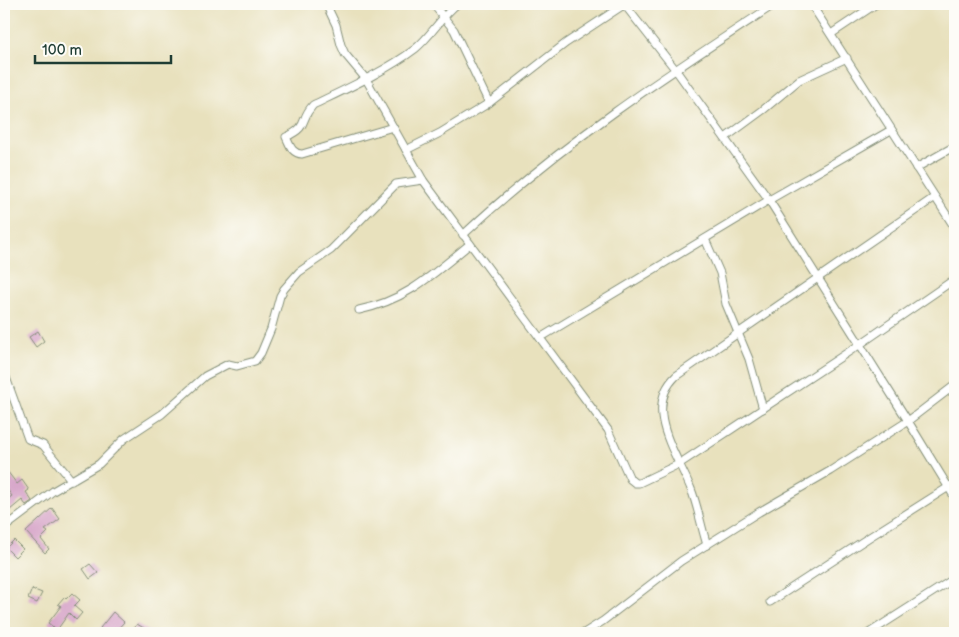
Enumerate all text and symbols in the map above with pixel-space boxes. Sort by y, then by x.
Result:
scale bar [35,32,171,64]
text: 100 m [42,41,82,60]

